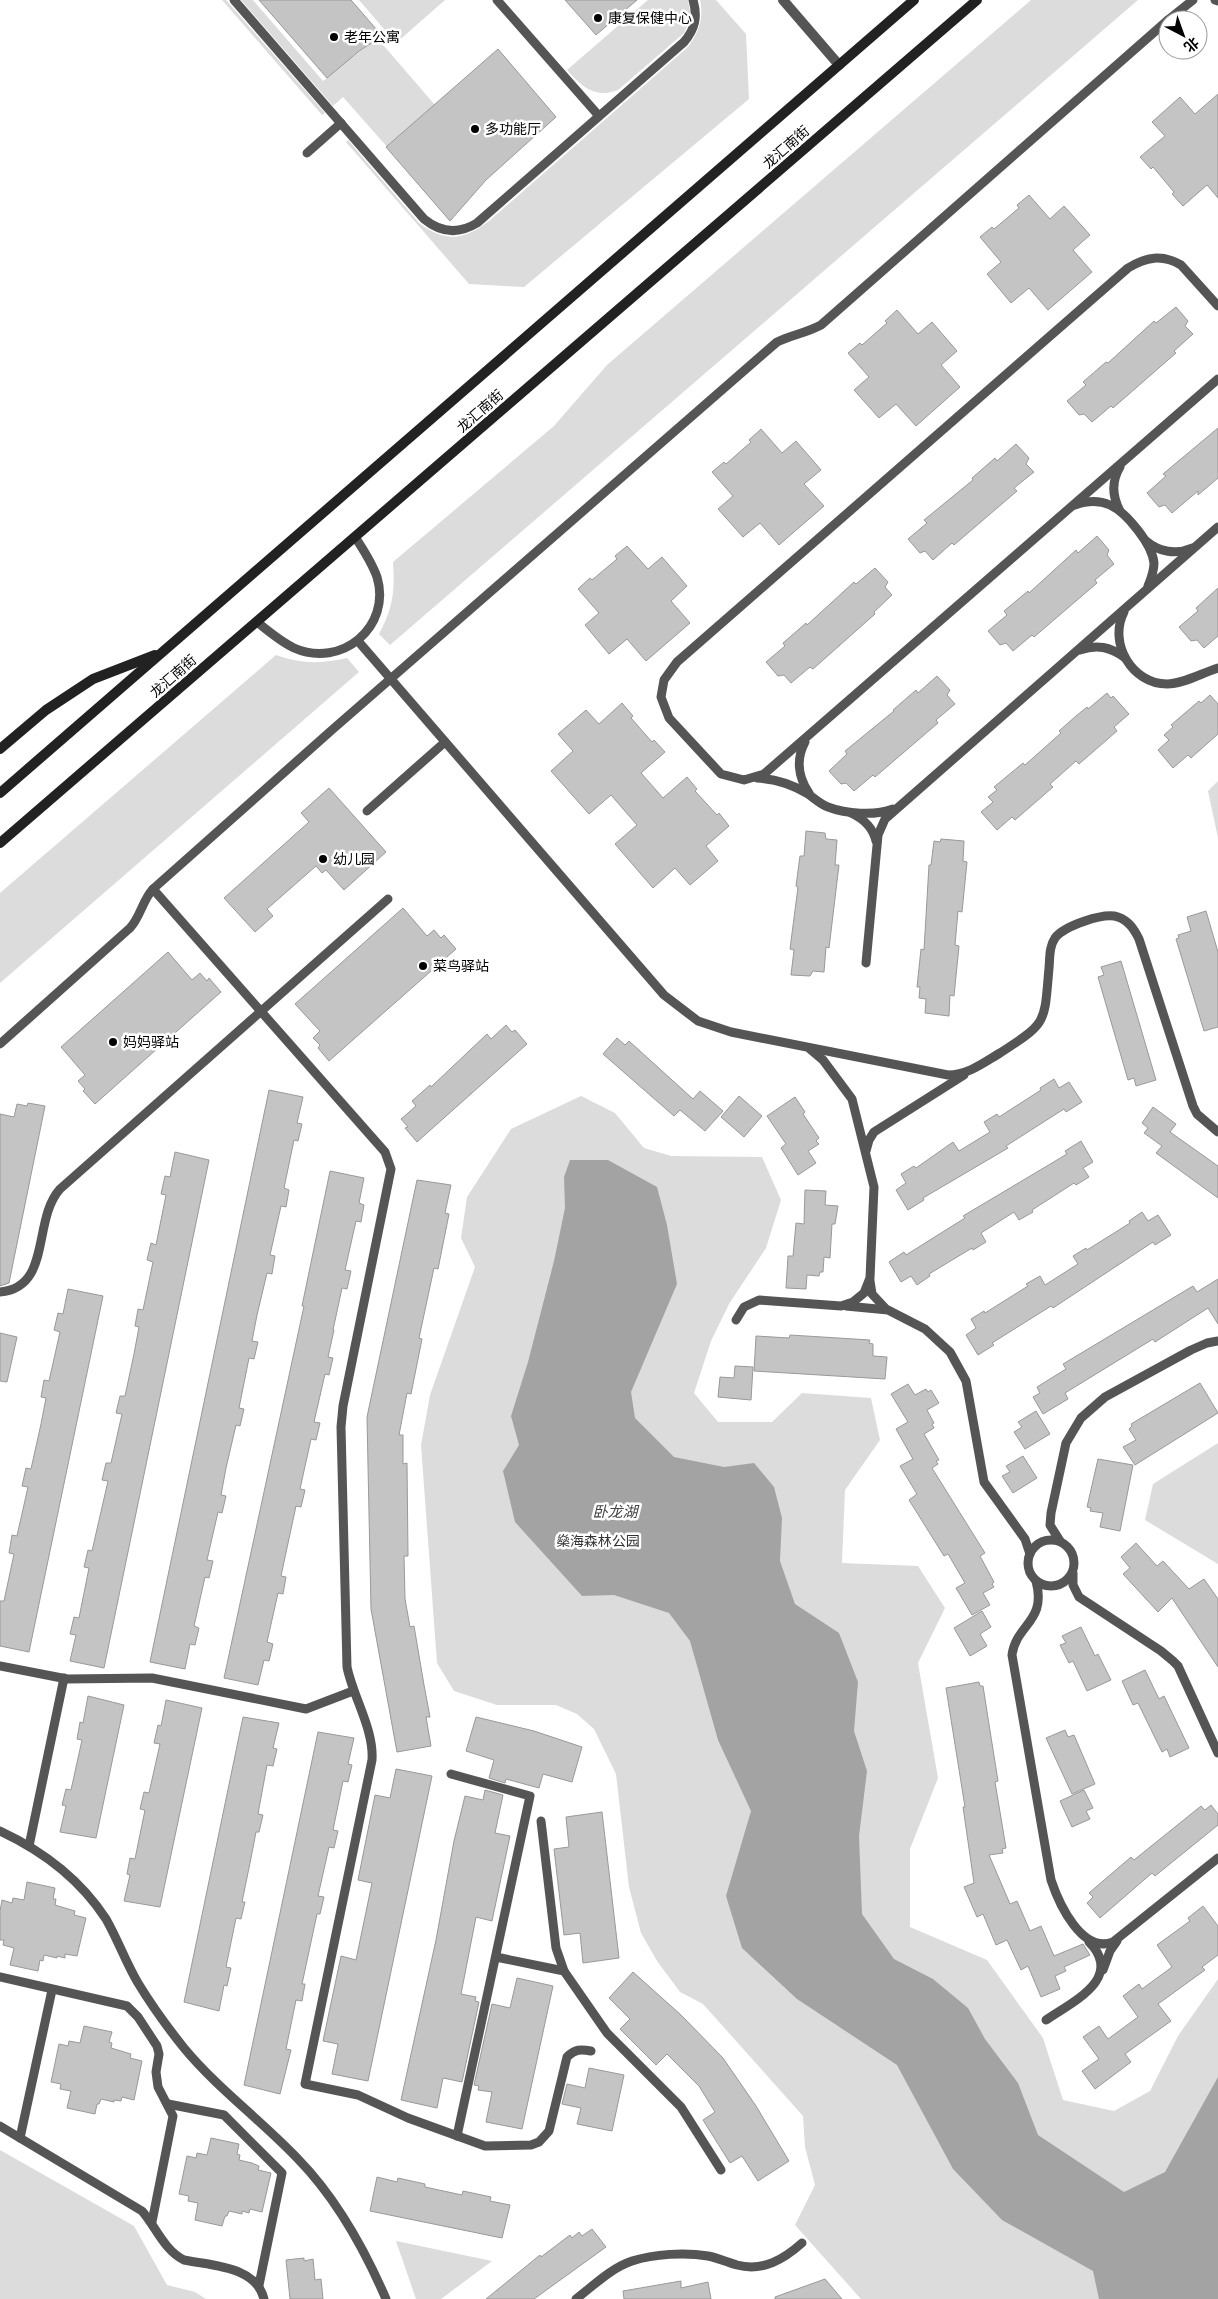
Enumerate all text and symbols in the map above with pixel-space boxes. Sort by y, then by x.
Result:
place label: 康复保健中心 [608,10,692,26]
north arrow [1158,10,1208,60]
marker: 康复保健中心 [592,12,604,24]
place label: 老年公寓 [344,29,400,45]
marker: 老年公寓 [328,31,340,43]
text: 北 [1181,34,1202,55]
place label: 多功能厅 [485,121,541,137]
marker: 多功能厅 [469,123,481,135]
street label: 龙汇南街 [760,123,812,171]
street label: 龙汇南街 [454,387,506,435]
street label: 龙汇南街 [147,652,199,700]
place label: 幼儿园 [333,851,375,867]
marker: 幼儿园 [317,853,329,865]
place label: 菜鸟驿站 [433,958,489,974]
marker: 菜鸟驿站 [417,960,429,972]
place label: 妈妈驿站 [123,1034,179,1050]
marker: 妈妈驿站 [107,1036,119,1048]
water label: 卧龙湖 [592,1503,639,1521]
park label: 燊海森林公园 [556,1533,640,1549]

